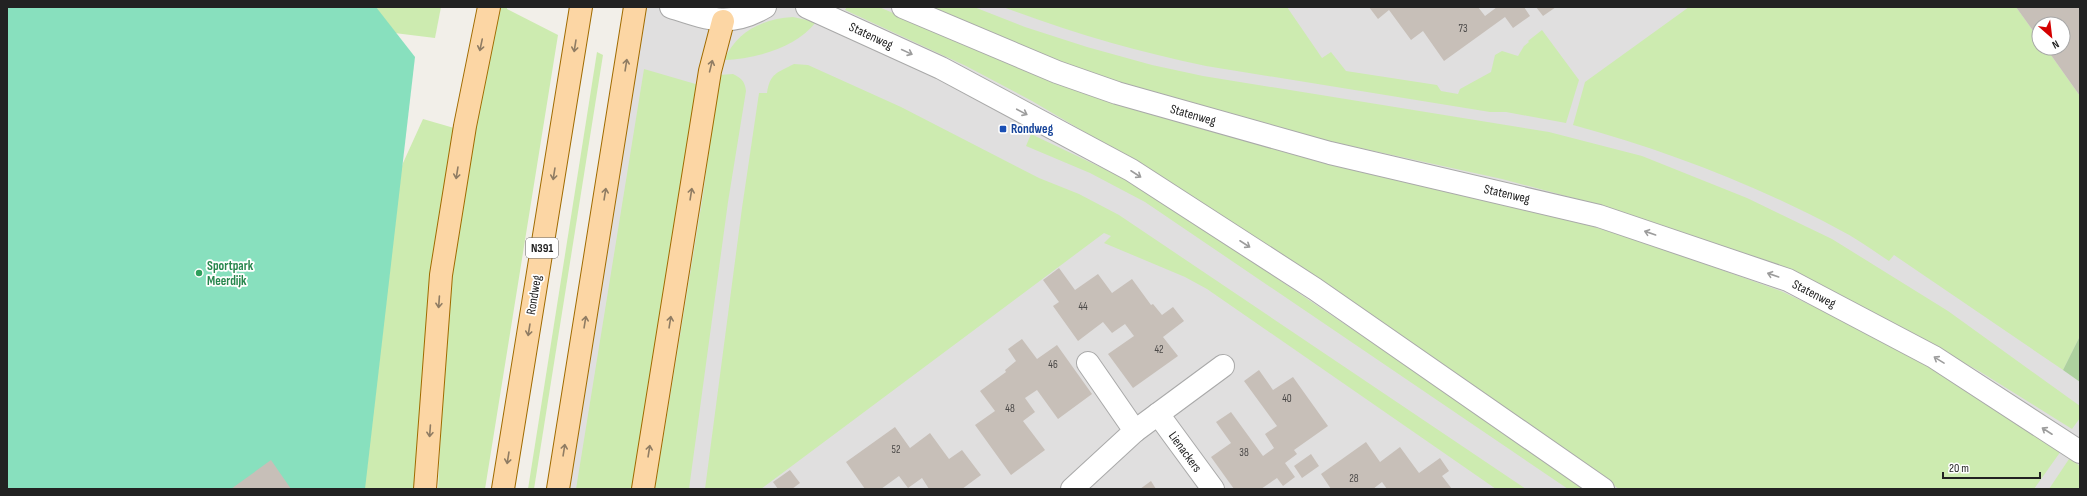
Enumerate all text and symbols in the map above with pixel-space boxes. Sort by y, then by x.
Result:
north arrow [2031,16,2071,56]
street label: Statenweg [846,19,896,53]
house number: 73 [1458,22,1468,35]
text: N [2050,37,2061,52]
one-way arrow [477,38,485,51]
one-way arrow [570,39,578,52]
one-way arrow [900,49,912,56]
one-way arrow [622,59,630,72]
one-way arrow [708,59,716,72]
street label: Statenweg [1168,101,1218,129]
one-way arrow [1016,109,1028,116]
place label: Rondweg [1011,121,1054,137]
marker: Rondweg [998,124,1008,134]
one-way arrow [453,166,461,179]
one-way arrow [550,167,558,180]
one-way arrow [1131,169,1142,178]
street label: Statenweg [1482,181,1532,207]
one-way arrow [601,188,609,201]
one-way arrow [687,188,695,201]
one-way arrow [1644,229,1656,237]
road number: N391 [526,238,558,258]
one-way arrow [1240,240,1251,249]
place label: Sportpark Meerdijk [207,258,254,289]
marker: Sportpark Meerdijk [194,268,204,278]
one-way arrow [1767,271,1779,279]
street label: Rondweg [523,274,545,316]
street label: Statenweg [1790,276,1838,312]
one-way arrow [436,295,443,308]
house number: 44 [1078,300,1088,313]
one-way arrow [581,316,589,329]
one-way arrow [666,316,674,329]
one-way arrow [524,323,532,336]
house number: 42 [1154,343,1164,356]
one-way arrow [1933,355,1944,364]
house number: 46 [1048,358,1058,371]
house number: 40 [1282,392,1292,405]
house number: 48 [1005,402,1015,415]
one-way arrow [426,424,433,437]
one-way arrow [2042,427,2053,435]
street label: Lienackers [1165,429,1205,476]
house number: 52 [892,443,901,456]
one-way arrow [560,444,568,457]
one-way arrow [645,444,653,457]
house number: 38 [1239,446,1249,459]
one-way arrow [504,451,512,464]
scale bar [1943,454,2040,480]
text: 20 m [1949,461,1969,476]
house number: 28 [1349,472,1359,485]

